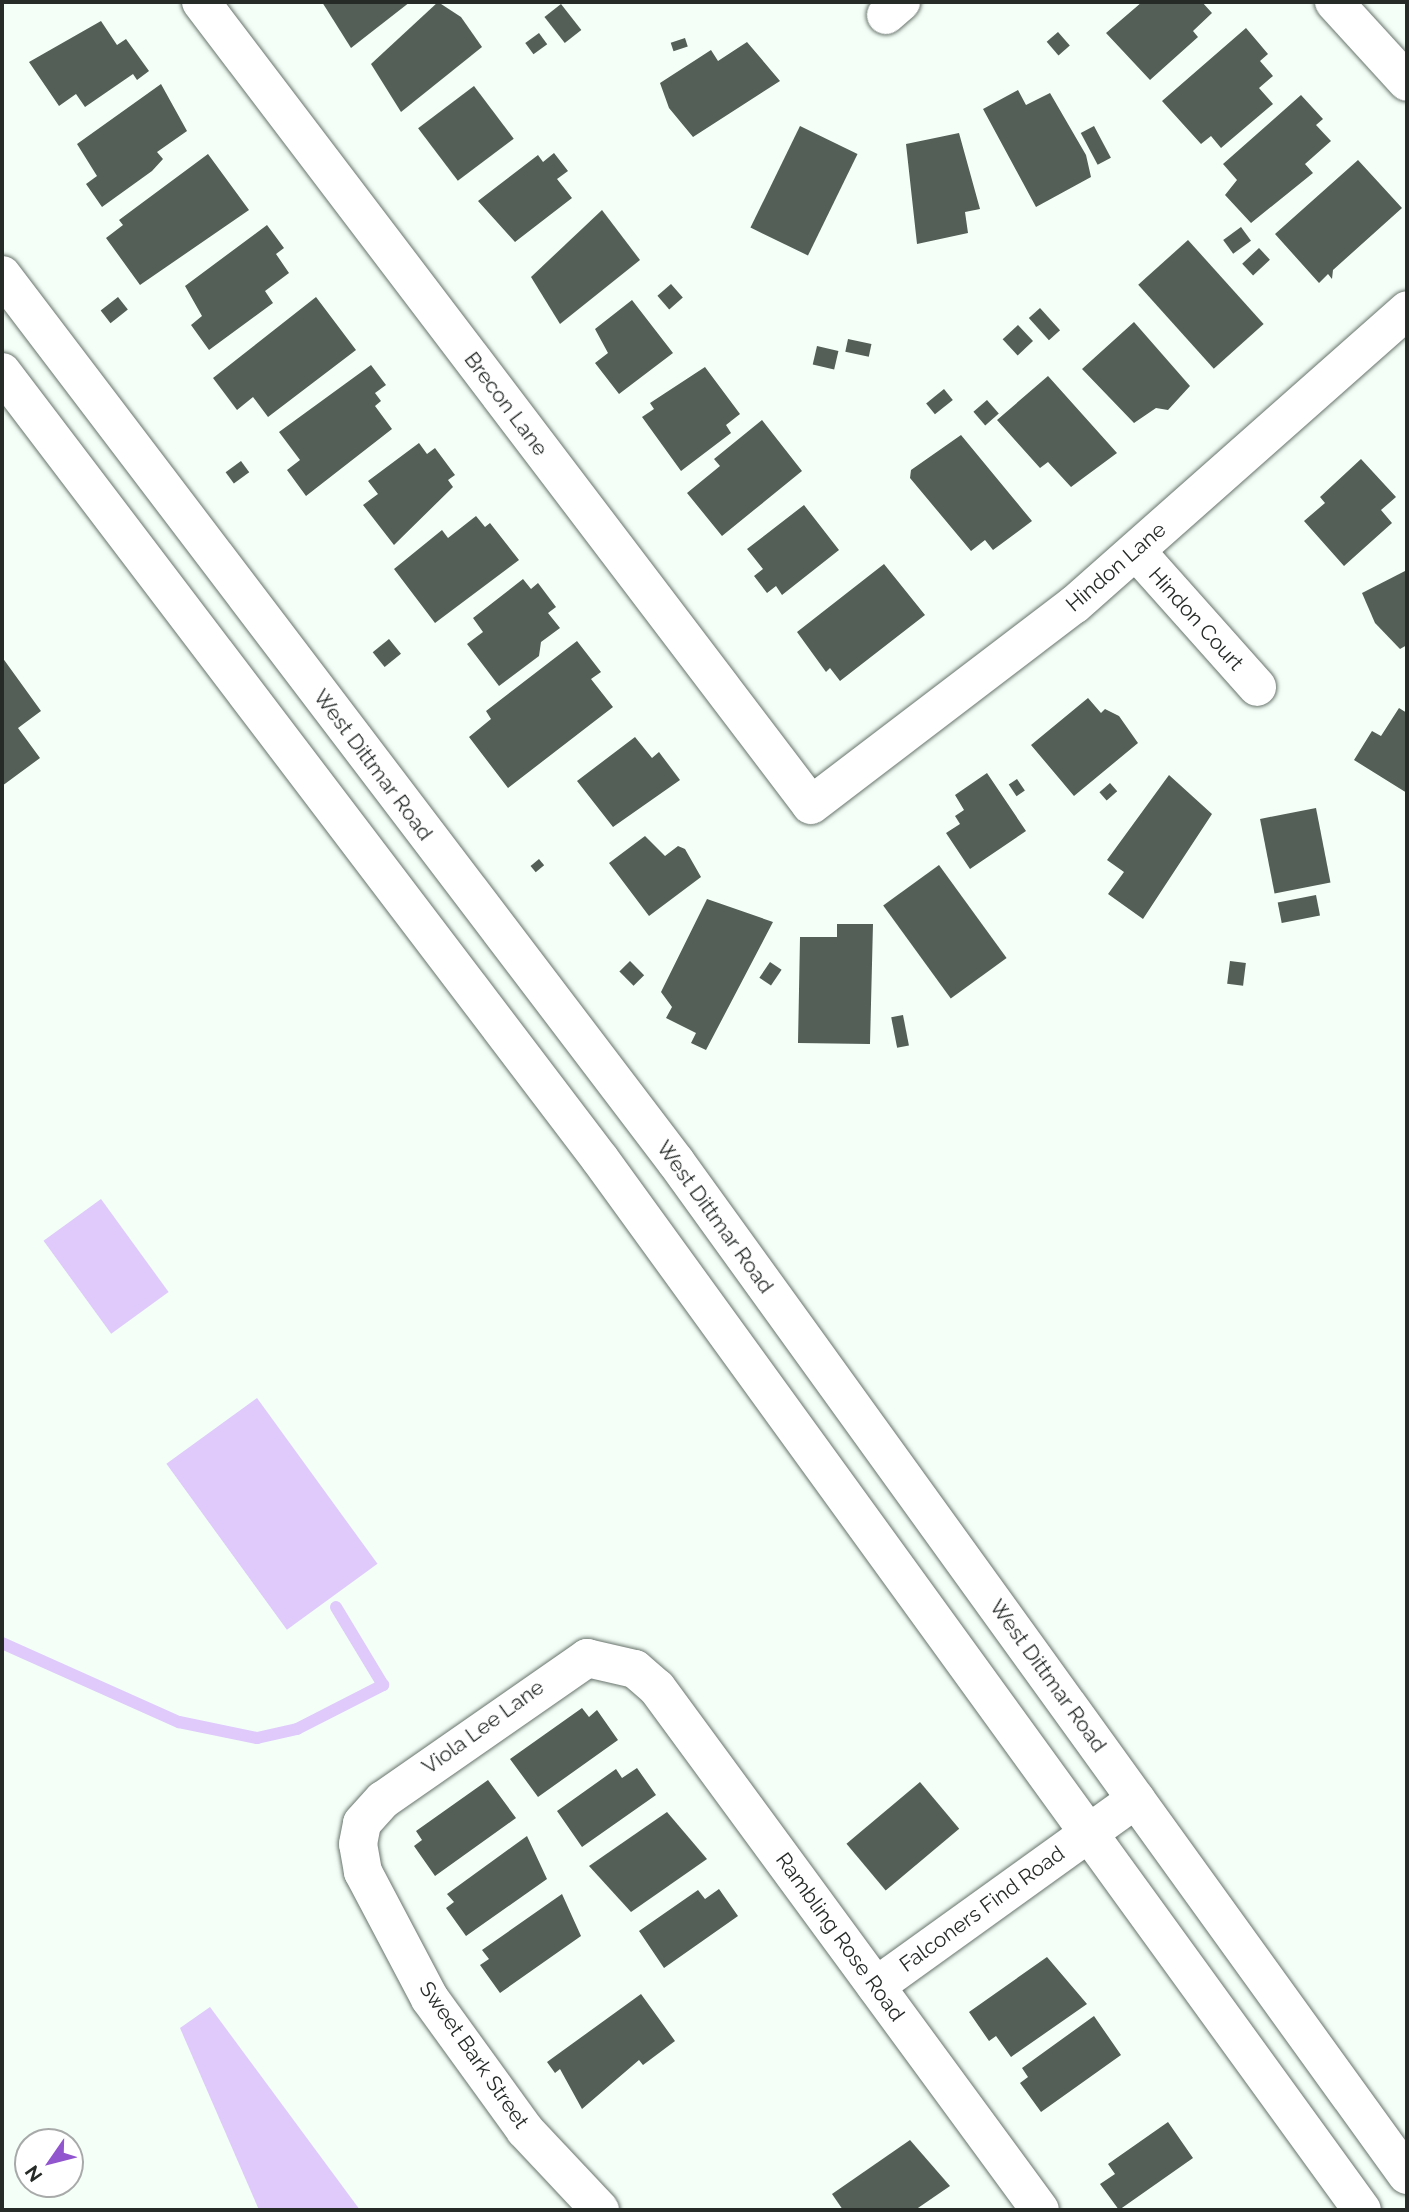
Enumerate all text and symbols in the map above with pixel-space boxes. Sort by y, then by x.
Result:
street label: Brecon Lane [459,347,553,461]
street label: Hindon Lane [1061,517,1171,617]
street label: Hindon Court [1143,563,1249,675]
street label: West Dittmar Road [308,684,438,846]
street label: West Dittmar Road [651,1136,779,1298]
street label: West Dittmar Road [984,1595,1112,1757]
street label: Viola Lee Lane [417,1674,549,1780]
street label: Falconers Find Road [895,1841,1069,1977]
street label: Rambling Rose Road [770,1848,910,2026]
street label: Sweet Bark Street [414,1977,534,2133]
north arrow [14,2128,84,2198]
text: N [20,2162,47,2186]

